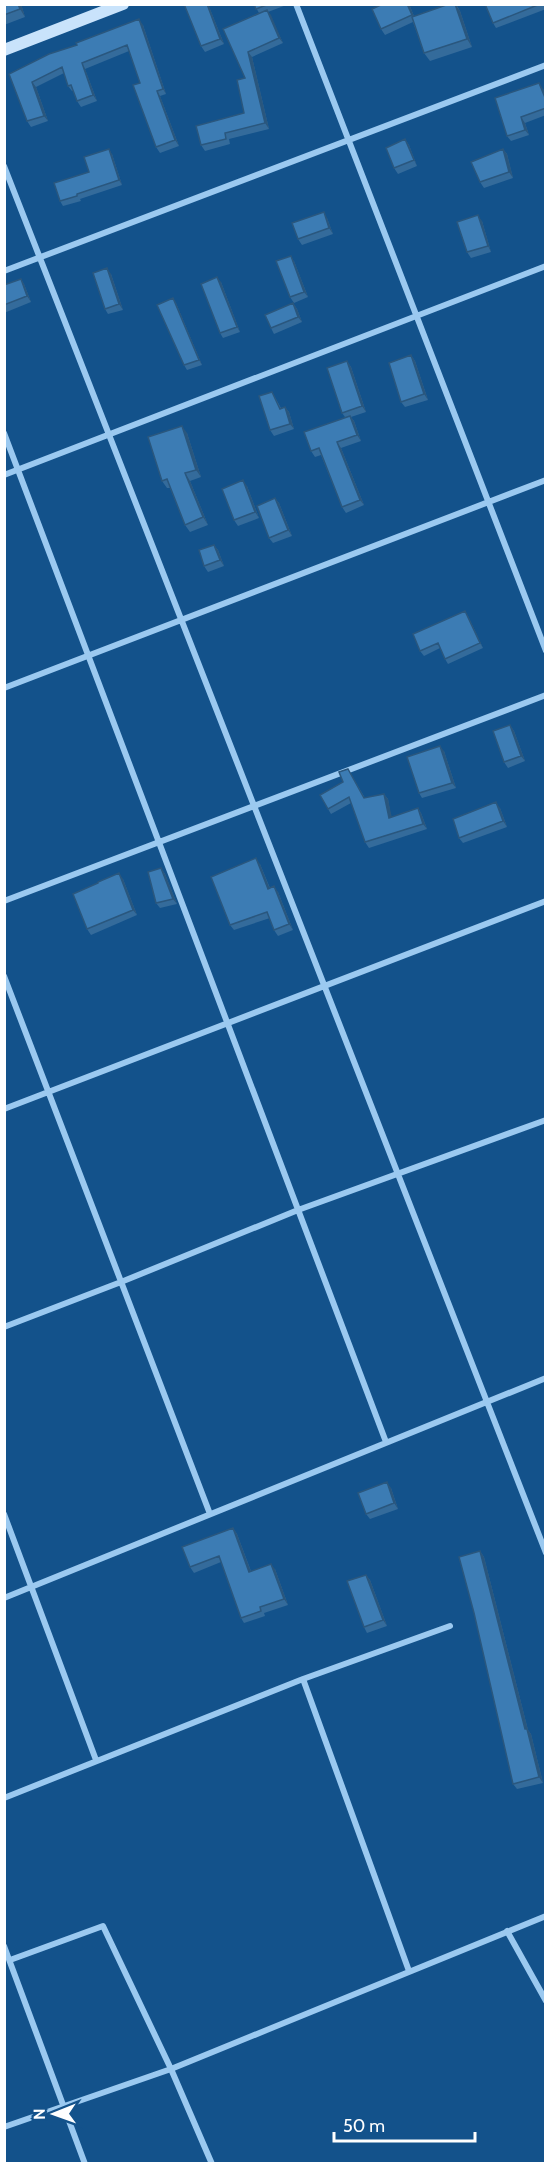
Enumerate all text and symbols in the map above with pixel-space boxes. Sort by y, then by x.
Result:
north arrow [24,2084,84,2144]
scale bar [334,2105,475,2143]
text: N [30,2108,49,2120]
text: 50 m [343,2115,385,2137]

